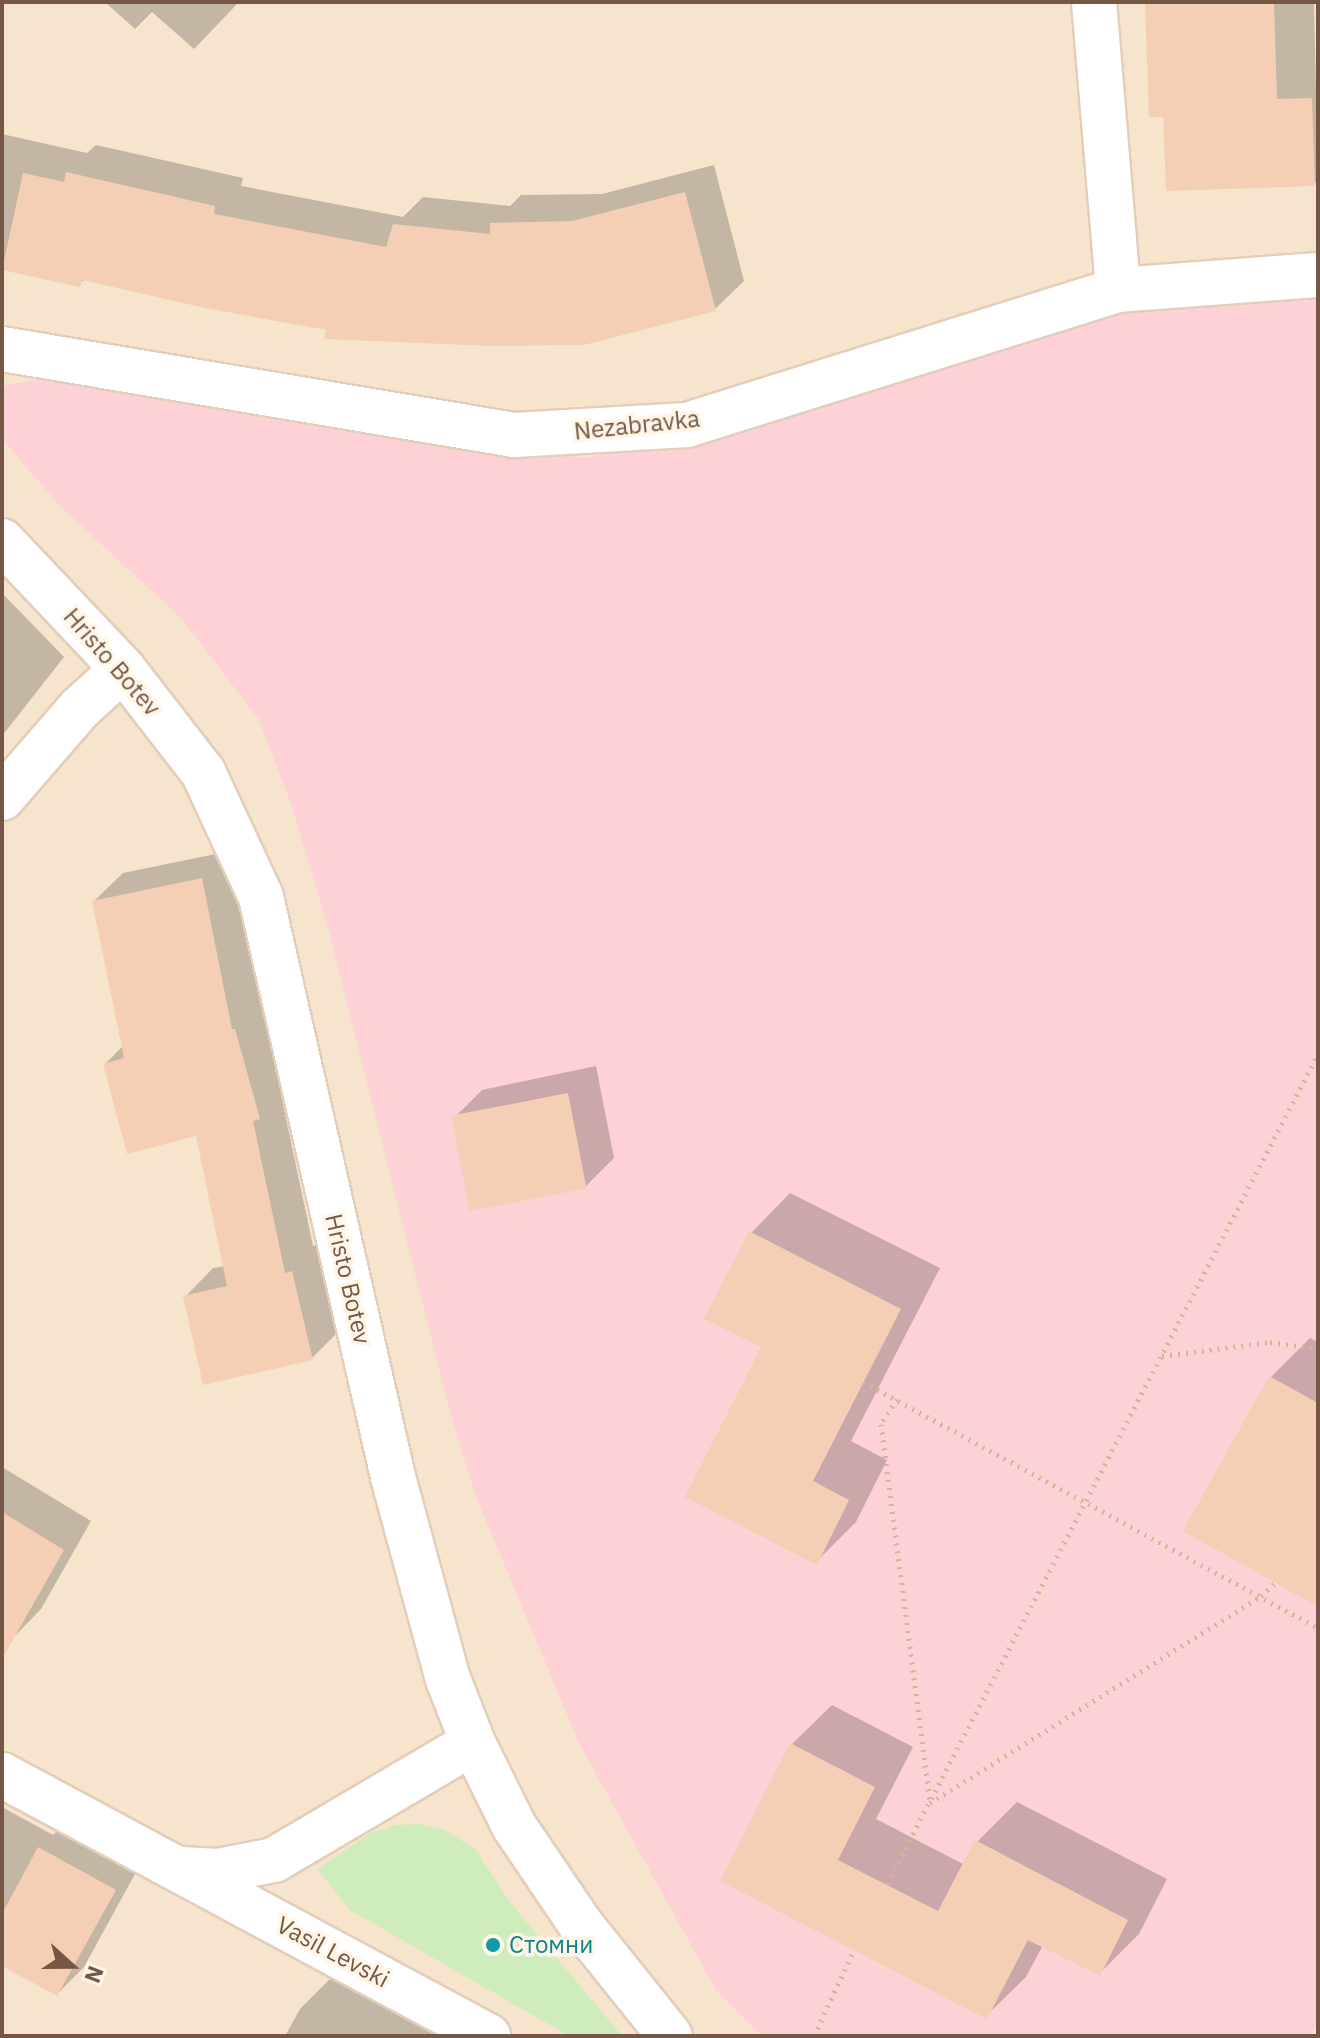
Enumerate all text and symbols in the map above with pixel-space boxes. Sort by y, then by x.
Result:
street label: Nezabravka [573,404,701,446]
street label: Hristo Botev [58,602,166,722]
street label: Hristo Botev [319,1211,377,1347]
street label: Vasil Levski [272,1910,394,1994]
north arrow [32,1926,112,2006]
place label: Стомни [509,1931,593,1959]
marker: Стомни [484,1936,502,1954]
text: N [78,1962,111,1987]

